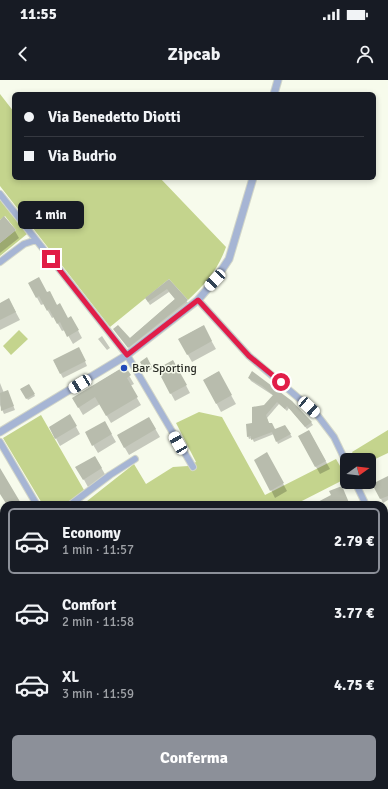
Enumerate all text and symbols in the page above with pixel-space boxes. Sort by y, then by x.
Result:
text: 11:55 [20,5,57,23]
icon: back [12,43,34,65]
text: Zipcab [168,43,220,65]
icon: person [354,43,376,65]
text: Via Benedetto Diotti [48,108,181,126]
text: Via Budrio [48,147,117,165]
callout: 1 min [18,201,84,229]
text: 1 min [35,207,67,223]
route end [42,250,60,268]
car [202,267,228,293]
place label: Bar Sporting [132,361,197,376]
marker: Bar Sporting [119,363,129,373]
car [67,373,93,395]
route start [272,373,290,391]
car [296,395,322,419]
car [167,430,189,456]
north arrow [340,453,376,489]
map controls [340,453,376,489]
icon: car [14,523,50,559]
text: Economy [62,524,121,542]
text: 2.79 € [334,532,374,550]
text: 1 min · 11:57 [62,542,134,558]
icon: car [14,595,50,631]
text: Comfort [62,596,116,614]
text: 3.77 € [334,604,374,622]
text: 2 min · 11:58 [62,614,134,630]
icon: car [14,667,50,703]
text: XL [62,668,79,686]
text: 4.75 € [334,676,374,694]
text: 3 min · 11:59 [62,686,134,702]
button: Conferma [12,735,376,781]

